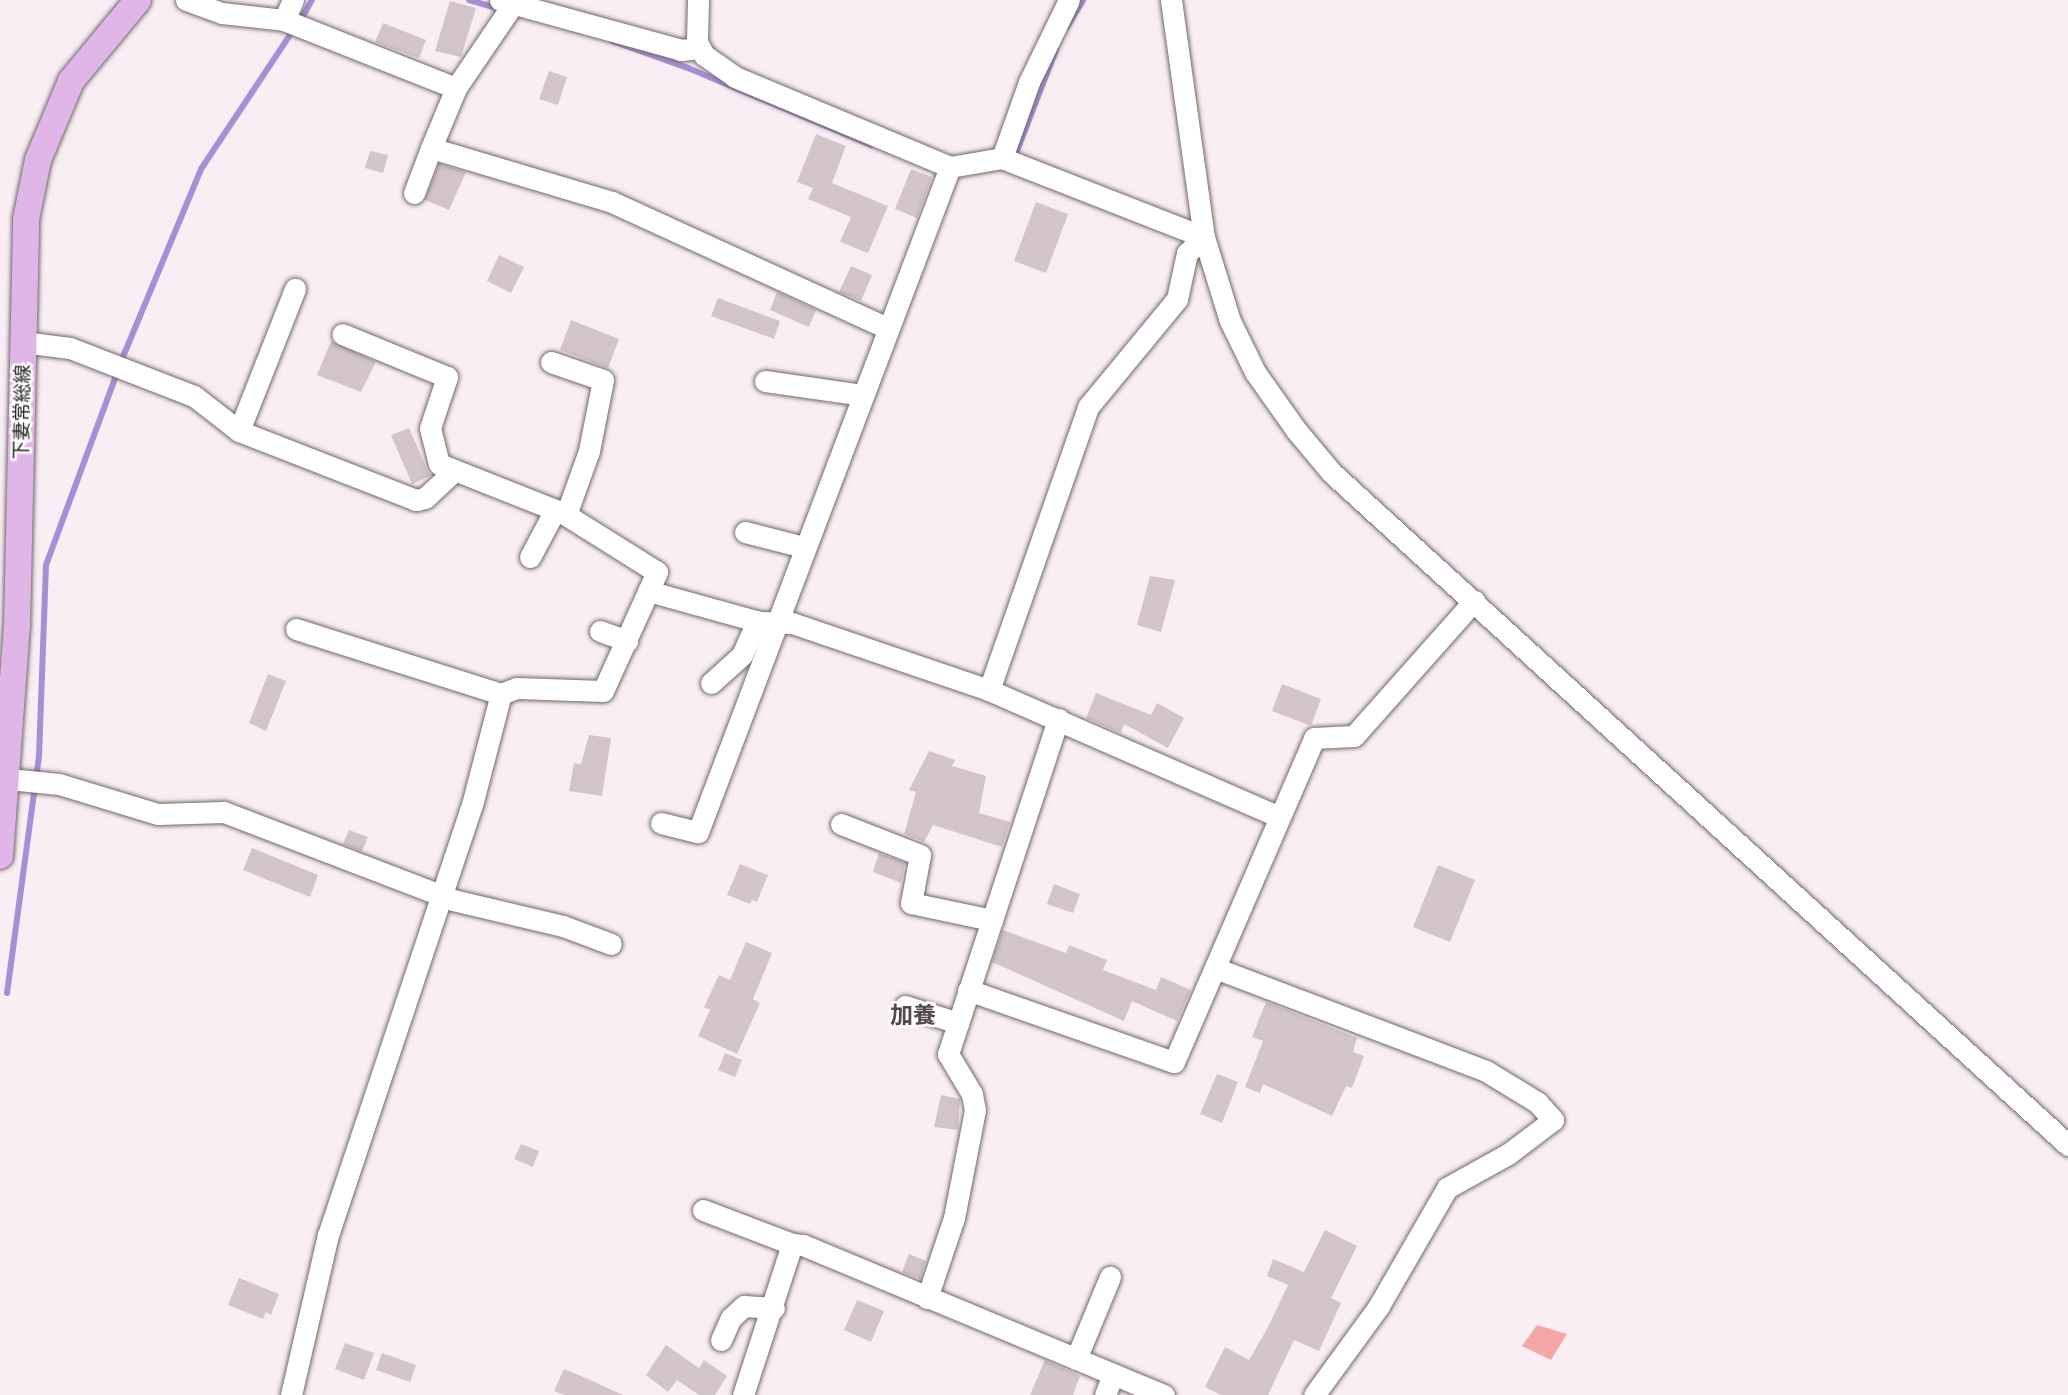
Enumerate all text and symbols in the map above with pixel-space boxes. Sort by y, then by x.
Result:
street label: 下妻常総線 [10,364,34,460]
district label: 加養 [890,1001,936,1029]

